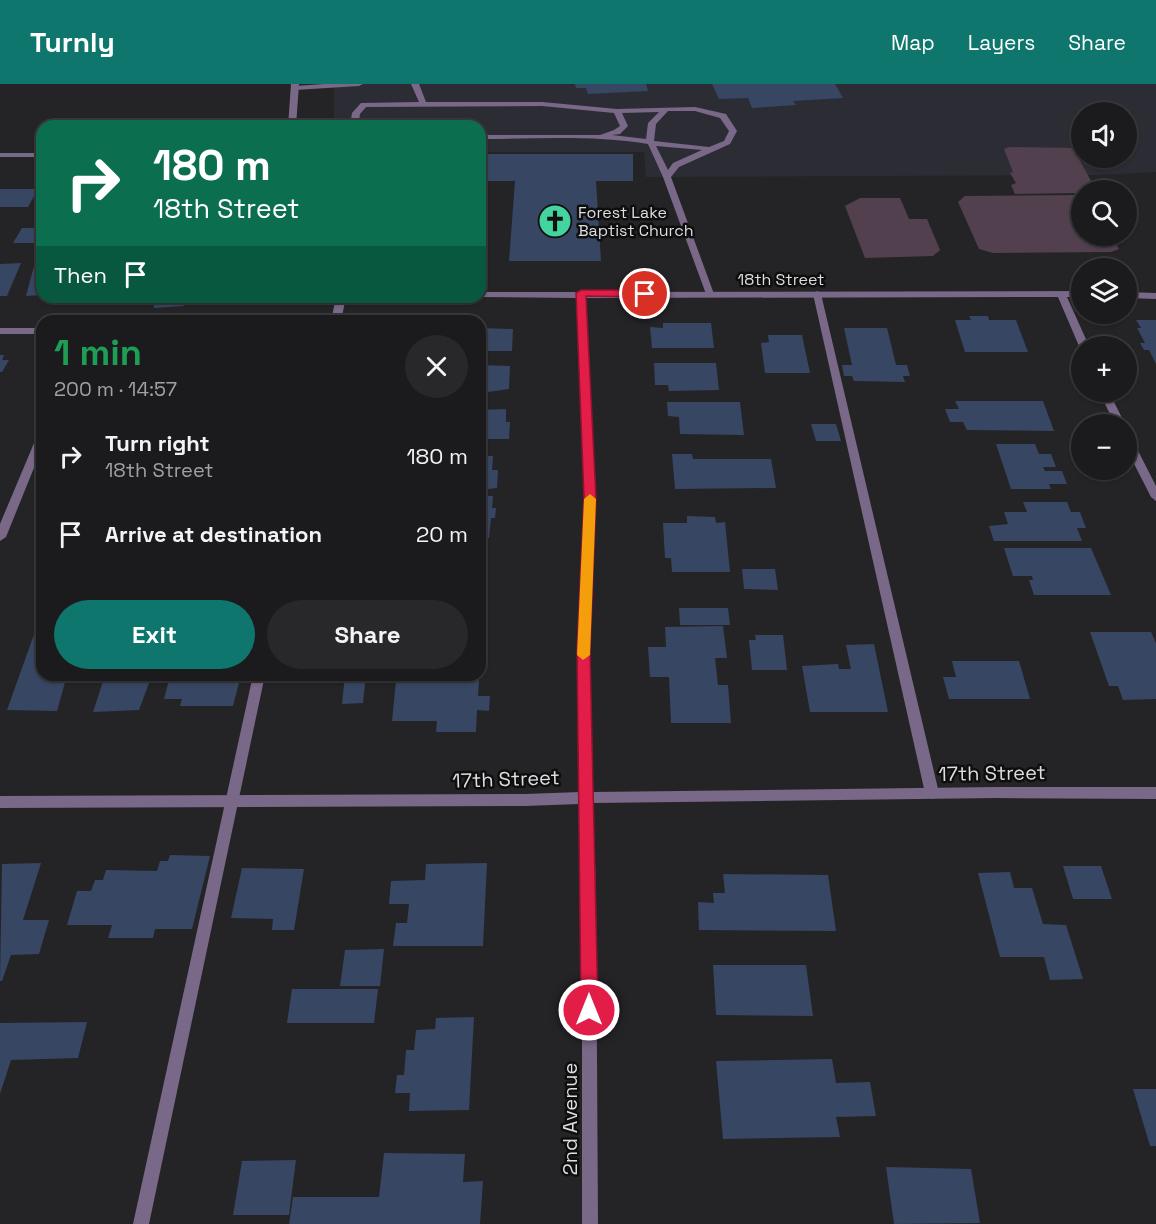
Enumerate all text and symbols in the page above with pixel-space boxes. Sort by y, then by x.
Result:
text: Turnly [30,24,115,60]
text: Map [891,29,935,56]
text: Layers [968,29,1035,56]
text: Share [1068,29,1126,56]
map controls [1071,102,1137,480]
button: sound [1071,102,1137,168]
text: 180 m [153,139,271,192]
icon: right [54,144,132,222]
button: search [1071,180,1137,246]
text: 18th Street [153,191,300,226]
place label: Forest Lake Baptist Church [578,202,694,241]
church icon: Forest Lake Baptist Church [537,203,573,239]
icon: arrive [119,258,152,291]
button: layers [1071,258,1137,324]
text: Then [54,261,107,289]
pin [619,268,670,319]
street label: 18th Street [738,269,824,290]
icon: arrive [628,277,661,310]
text: 1 min [54,330,142,376]
button: close [405,335,468,398]
button: + [1071,336,1137,402]
text: 200 m · 14:57 [54,376,177,402]
button: − [1071,414,1137,480]
text: Turn right [105,429,210,457]
icon: right [54,440,87,473]
text: 180 m [406,442,468,470]
text: 18th Street [105,457,214,483]
icon: arrive [54,518,87,551]
text: Arrive at destination [105,520,322,548]
text: 20 m [416,520,468,548]
button: Exit [54,600,255,669]
button: Share [267,600,468,669]
street label: 17th Street [938,759,1046,787]
street label: 17th Street [452,764,560,794]
position arrow [557,978,621,1042]
street label: 2nd Avenue [557,1063,583,1175]

